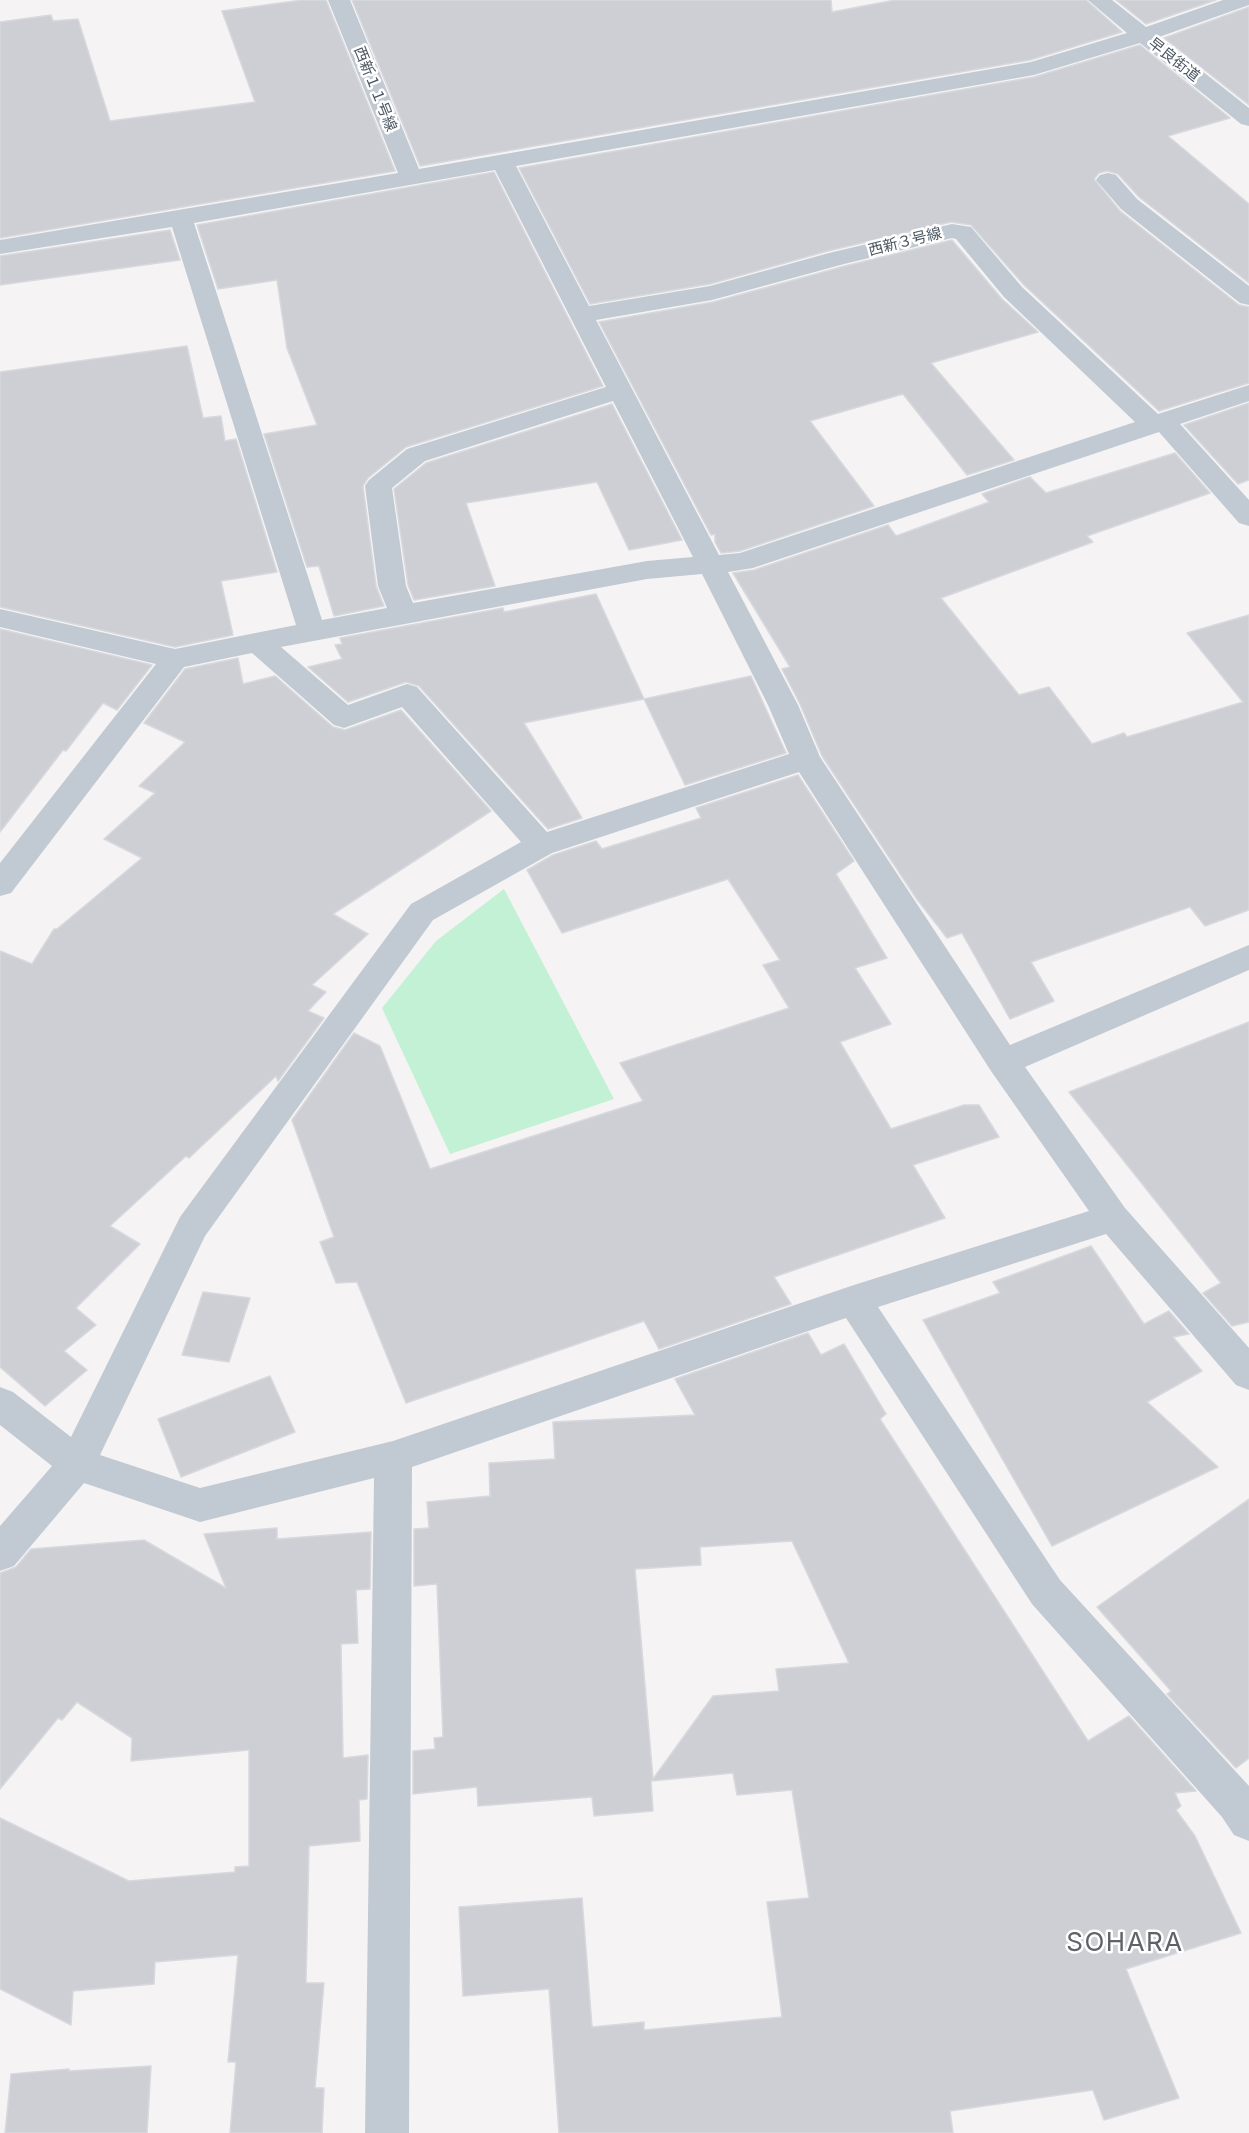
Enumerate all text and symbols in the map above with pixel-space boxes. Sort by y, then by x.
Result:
street label: 早良街道 [1145,34,1203,86]
street label: 西新１１号線 [350,44,400,134]
street label: 西新３号線 [866,224,944,260]
district label: SOHARA [1066,1927,1184,1959]

